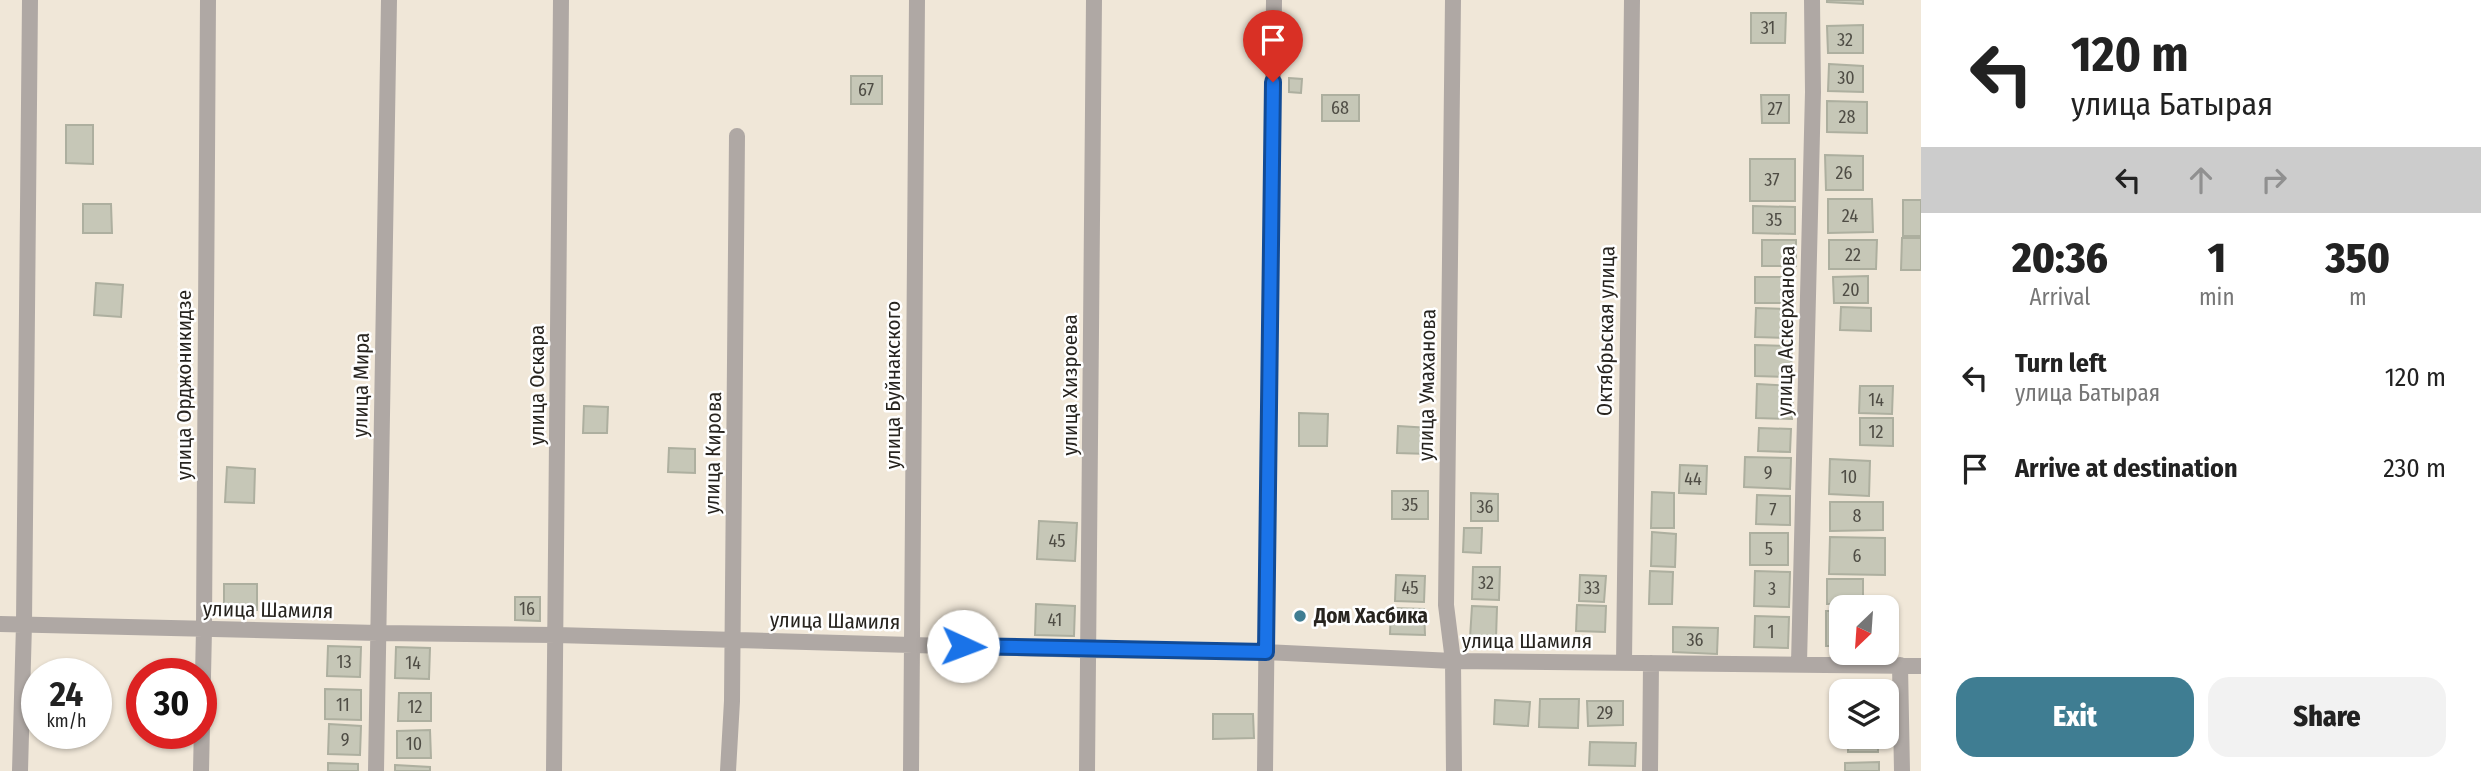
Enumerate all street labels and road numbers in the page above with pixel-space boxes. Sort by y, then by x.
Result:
street label: улица Аскерханова [1772,245,1800,417]
street label: Октябрьская улица [1592,246,1620,416]
street label: улица Орджоникидзе [171,290,197,480]
street label: улица Буйнакского [880,301,906,469]
street label: улица Умаханова [1413,309,1441,461]
street label: улица Хизроева [1057,314,1083,456]
street label: улица Оскара [524,325,550,445]
street label: улица Мира [347,332,375,438]
street label: улица Кирова [699,391,727,515]
street label: улица Шамиля [203,596,333,624]
street label: улица Шамиля [770,607,900,635]
street label: улица Шамиля [1462,628,1592,654]

